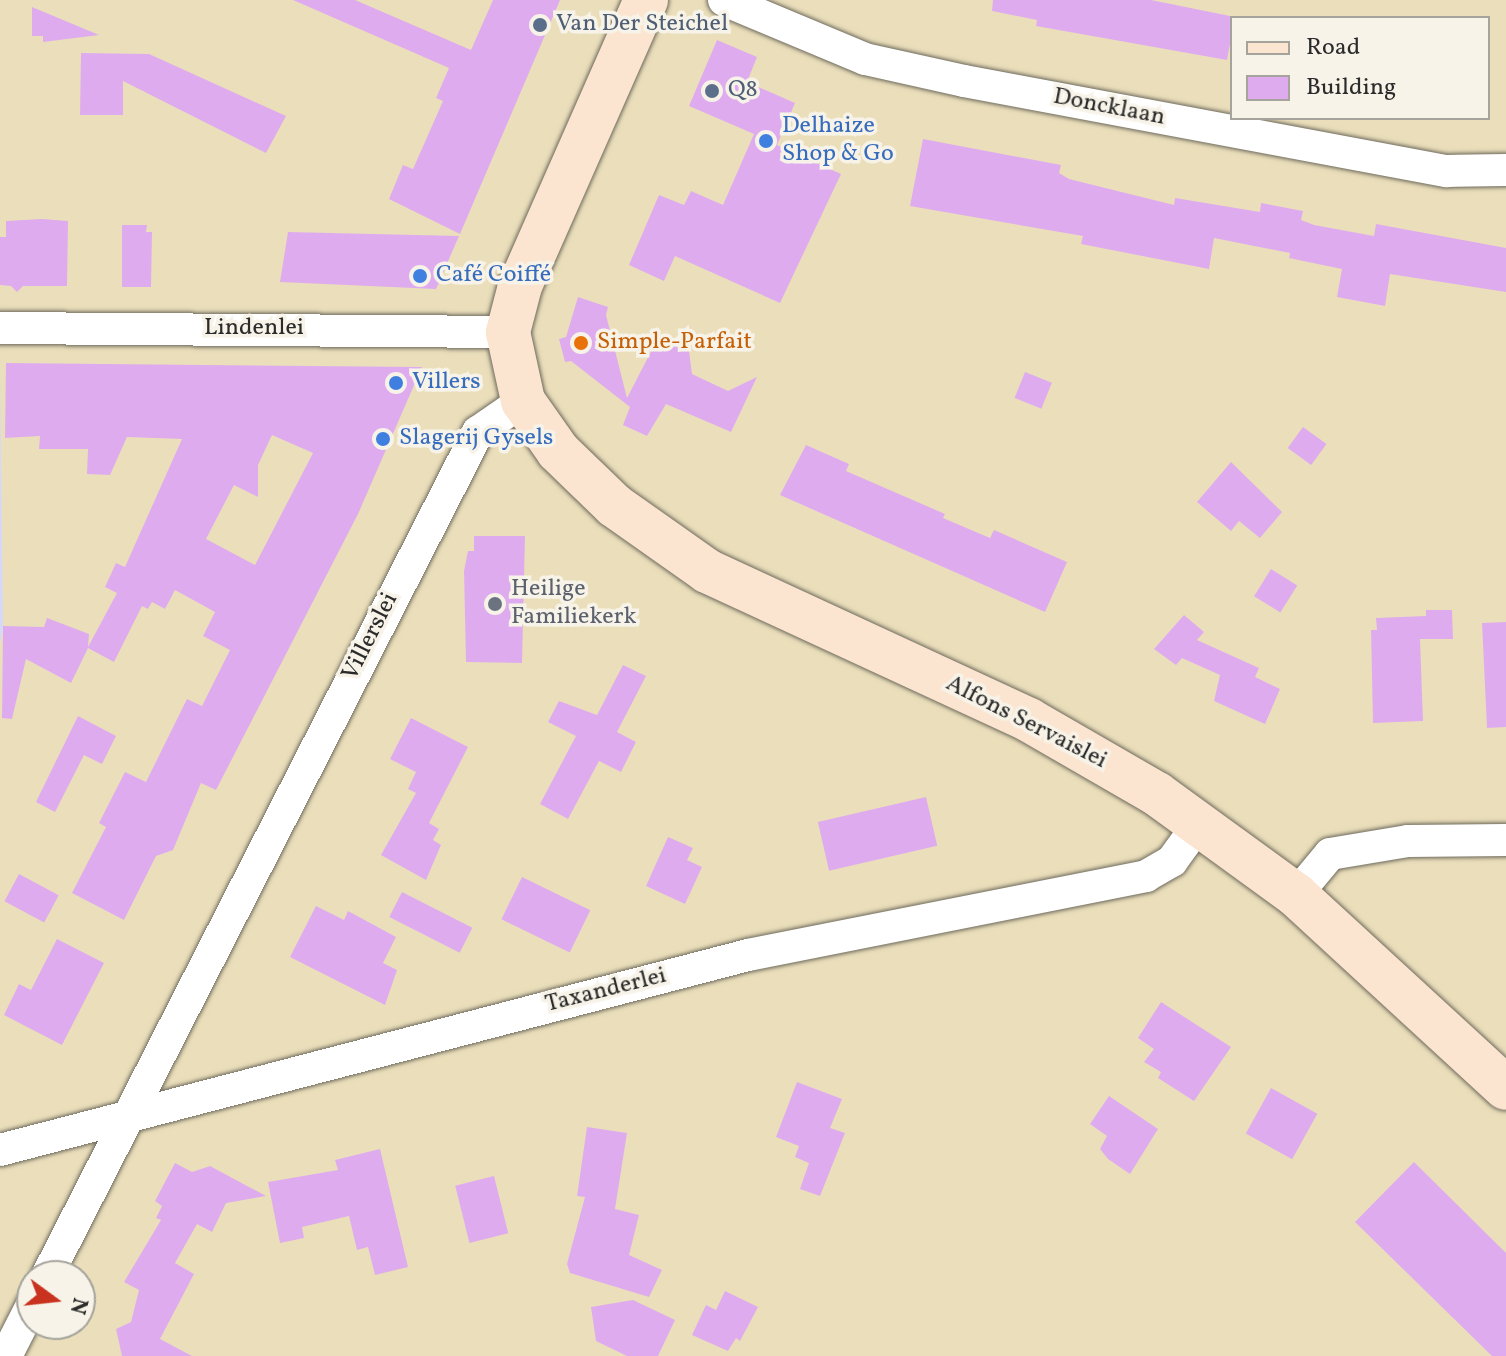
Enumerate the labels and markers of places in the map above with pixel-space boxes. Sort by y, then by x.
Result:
place label: Van Der Steichel [556,11,728,39]
marker: Van Der Steichel [531,16,549,34]
place label: Q8 [728,77,758,105]
marker: Q8 [703,82,721,100]
place label: Delhaize Shop & Go [782,113,894,169]
marker: Delhaize Shop & Go [757,132,775,150]
place label: Café Coiffé [436,262,551,290]
marker: Café Coiffé [411,267,429,285]
place label: Simple-Parfait [597,329,752,357]
marker: Simple-Parfait [572,334,590,352]
place label: Villers [412,369,481,397]
marker: Villers [387,374,405,392]
place label: Slagerij Gysels [399,425,553,453]
marker: Slagerij Gysels [374,430,392,448]
place label: Heilige Familiekerk [511,576,637,632]
marker: Heilige Familiekerk [486,595,504,613]

